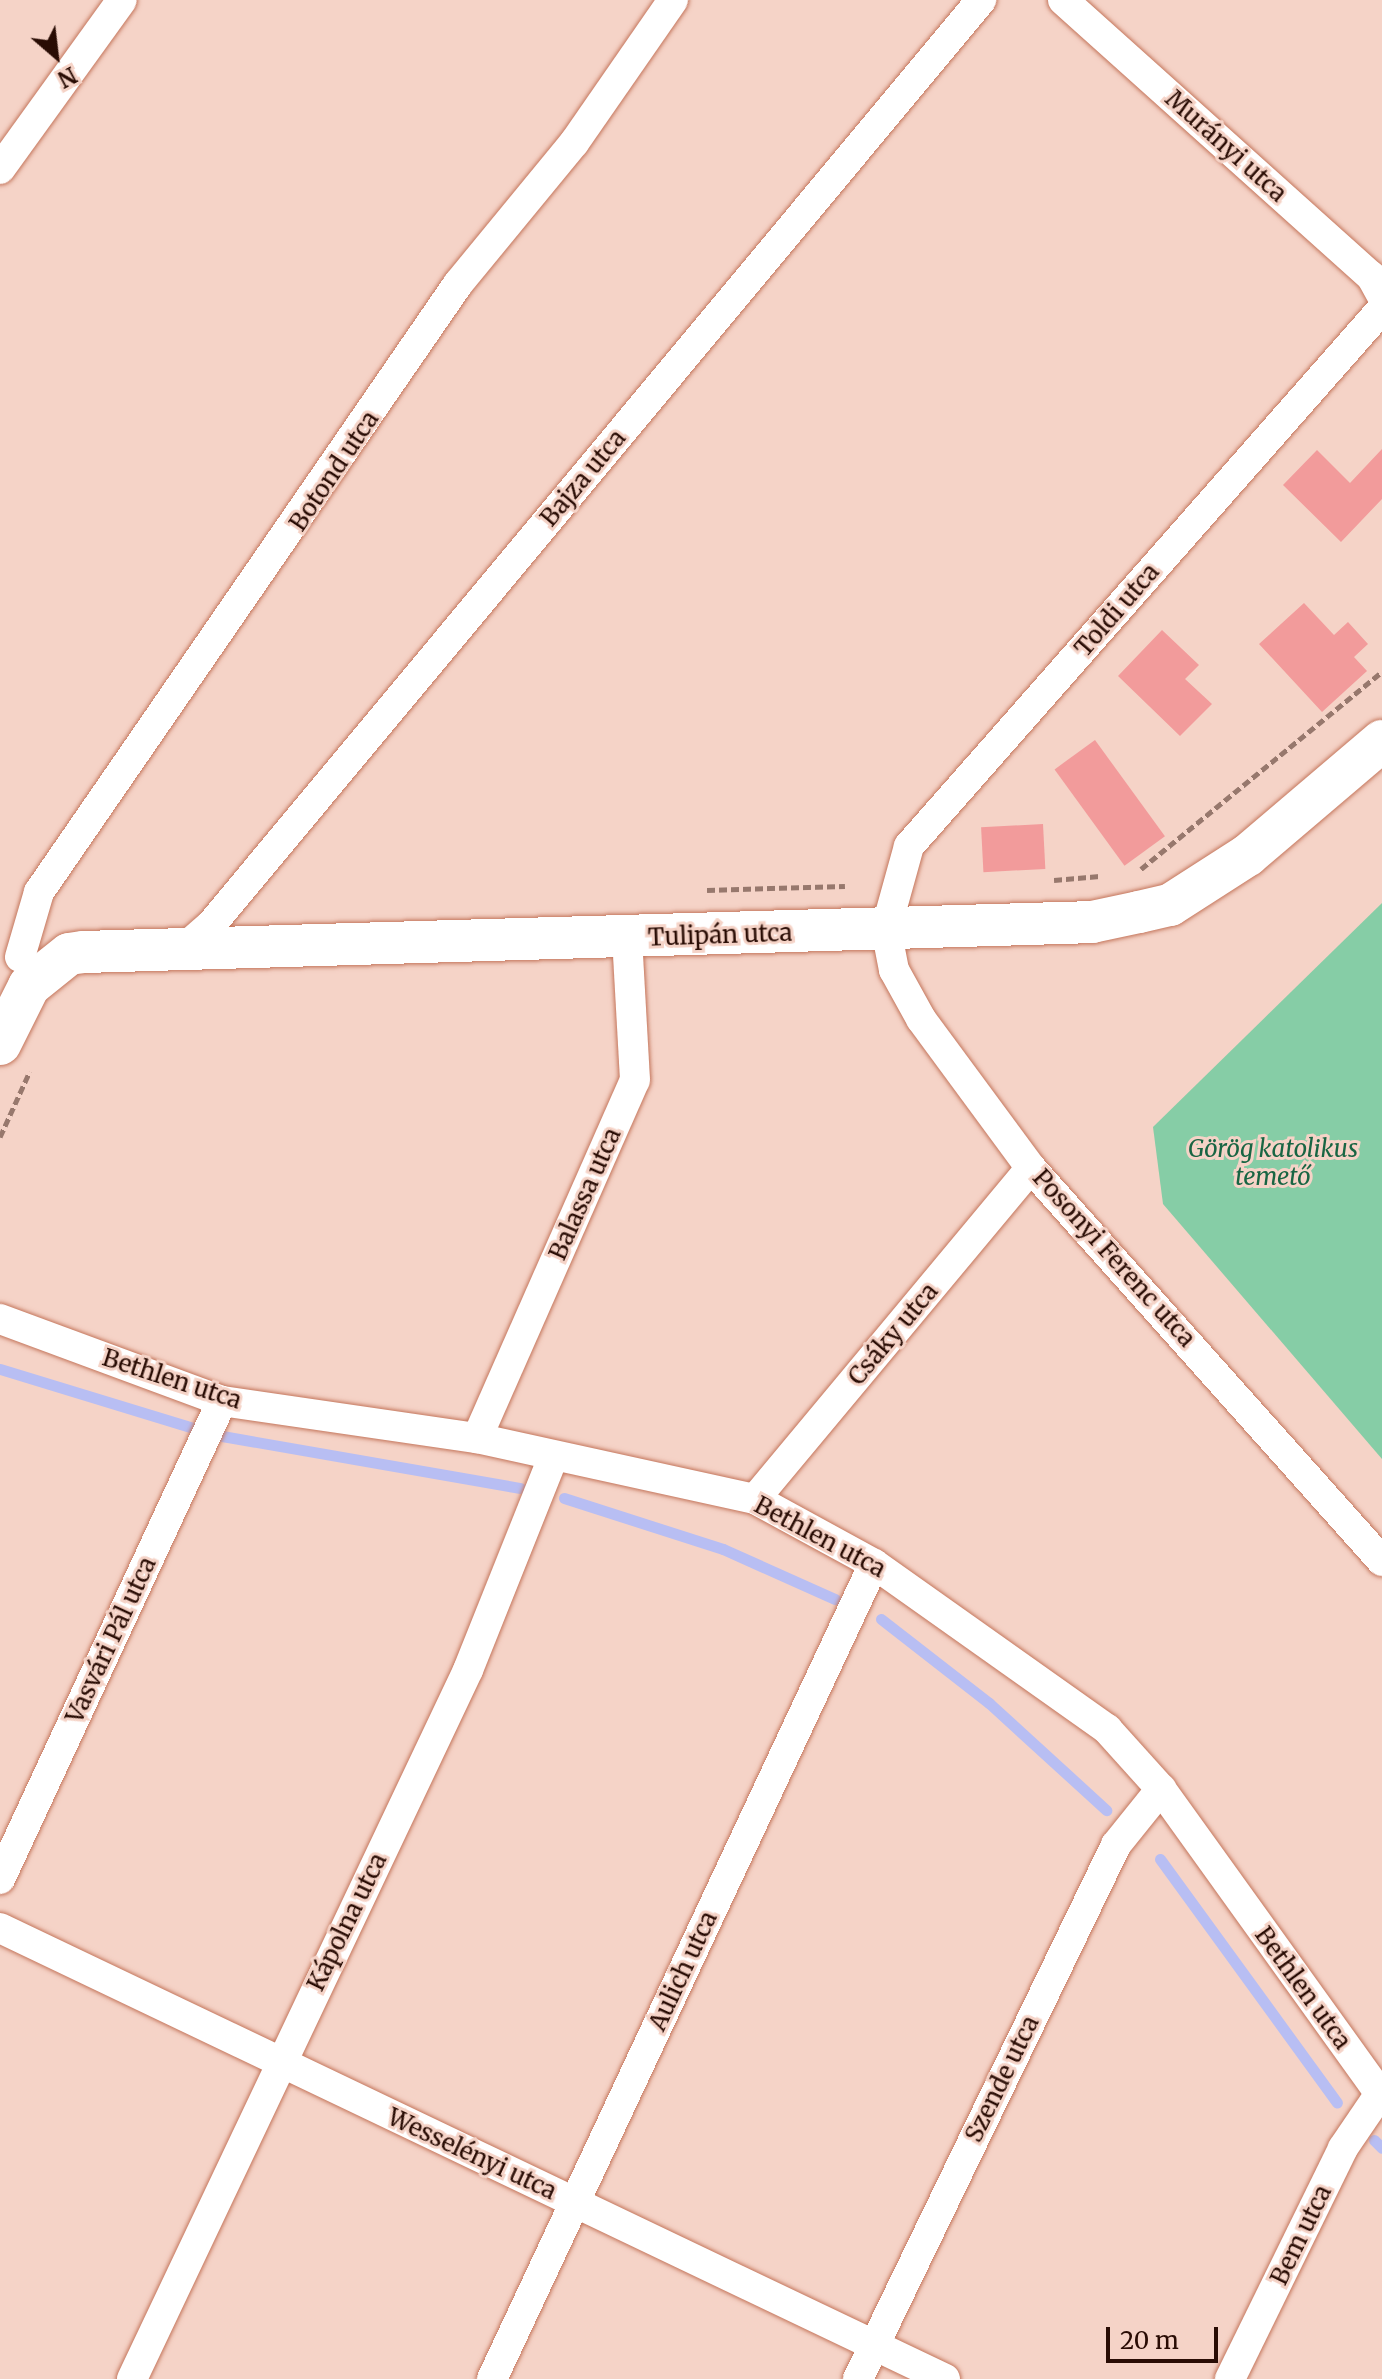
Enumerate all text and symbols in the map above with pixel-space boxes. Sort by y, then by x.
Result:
north arrow [16,16,96,96]
text: N [53,61,82,94]
street label: Murányi utca [1160,84,1292,208]
street label: Botond utca [283,406,385,536]
street label: Bajza utca [534,424,632,532]
street label: Toldi utca [1069,558,1165,662]
street label: Tulipán utca [647,918,793,952]
street label: Balassa utca [543,1124,627,1264]
park label: Görög katolikus temető [1188,1135,1358,1191]
street label: Posonyi Ferenc utca [1027,1163,1201,1353]
street label: Csáky utca [842,1277,944,1391]
street label: Bethlen utca [99,1343,245,1415]
street label: Bethlen utca [749,1490,891,1584]
street label: Vasvári Pál utca [60,1552,162,1728]
street label: Kápolna utca [301,1848,393,1996]
street label: Aulich utca [643,1907,723,2035]
street label: Bethlen utca [1249,1921,1357,2055]
street label: Szende utca [959,2011,1045,2147]
street label: Wesselényi utca [383,2102,561,2206]
street label: Bem utca [1265,2180,1337,2290]
scale bar [1110,2311,1222,2361]
text: 20 m [1120,2325,1179,2356]

